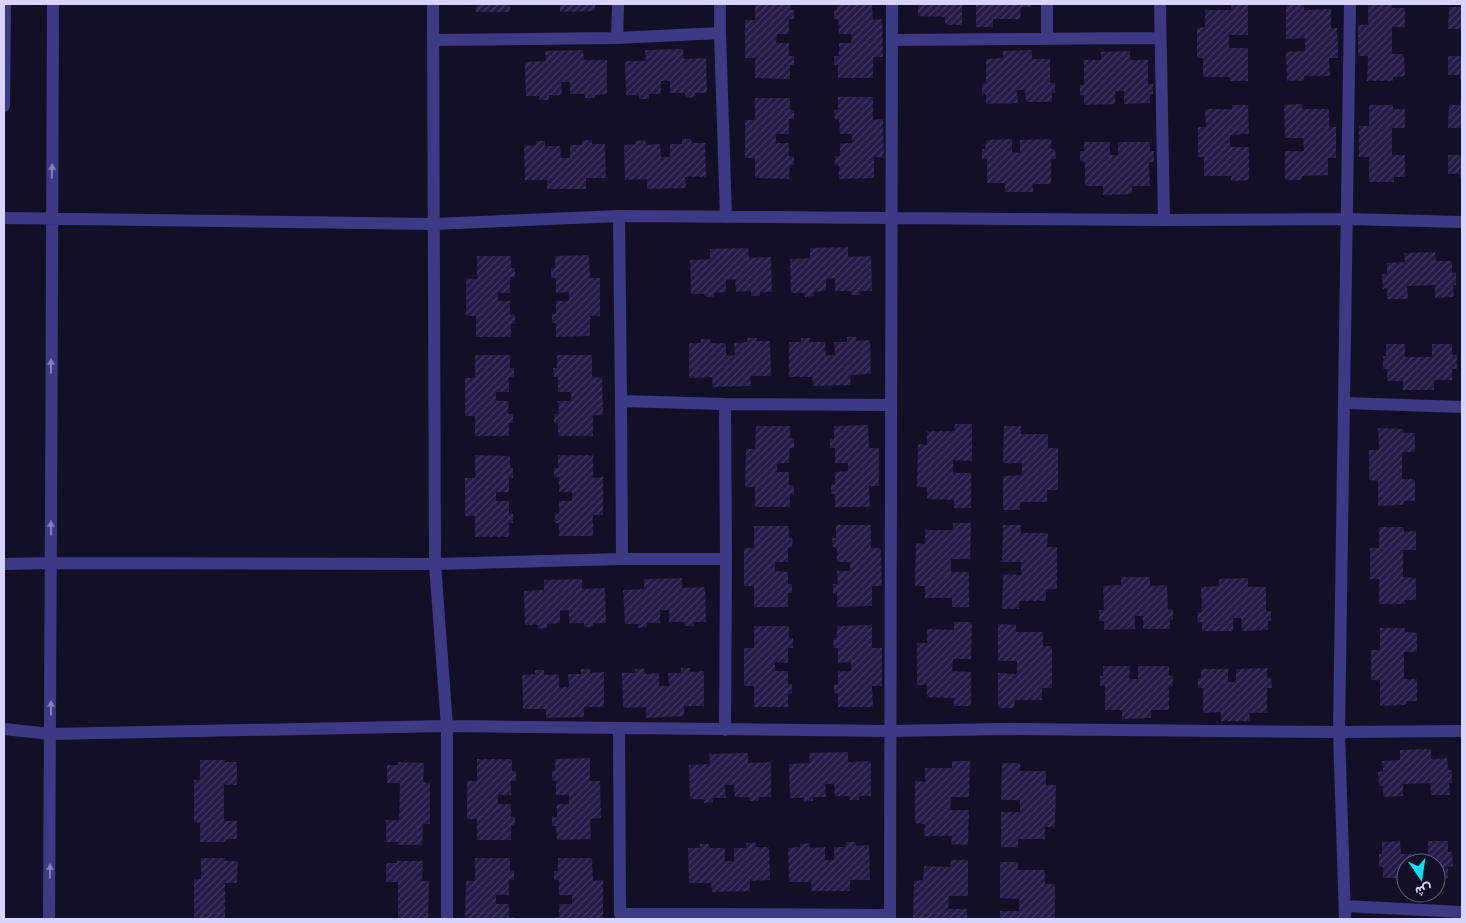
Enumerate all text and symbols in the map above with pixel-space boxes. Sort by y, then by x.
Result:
one-way arrow [48,162,56,178]
one-way arrow [47,357,55,373]
one-way arrow [47,520,55,536]
one-way arrow [47,700,55,716]
north arrow [1396,853,1446,903]
one-way arrow [46,862,54,878]
text: ش [1414,880,1434,900]

